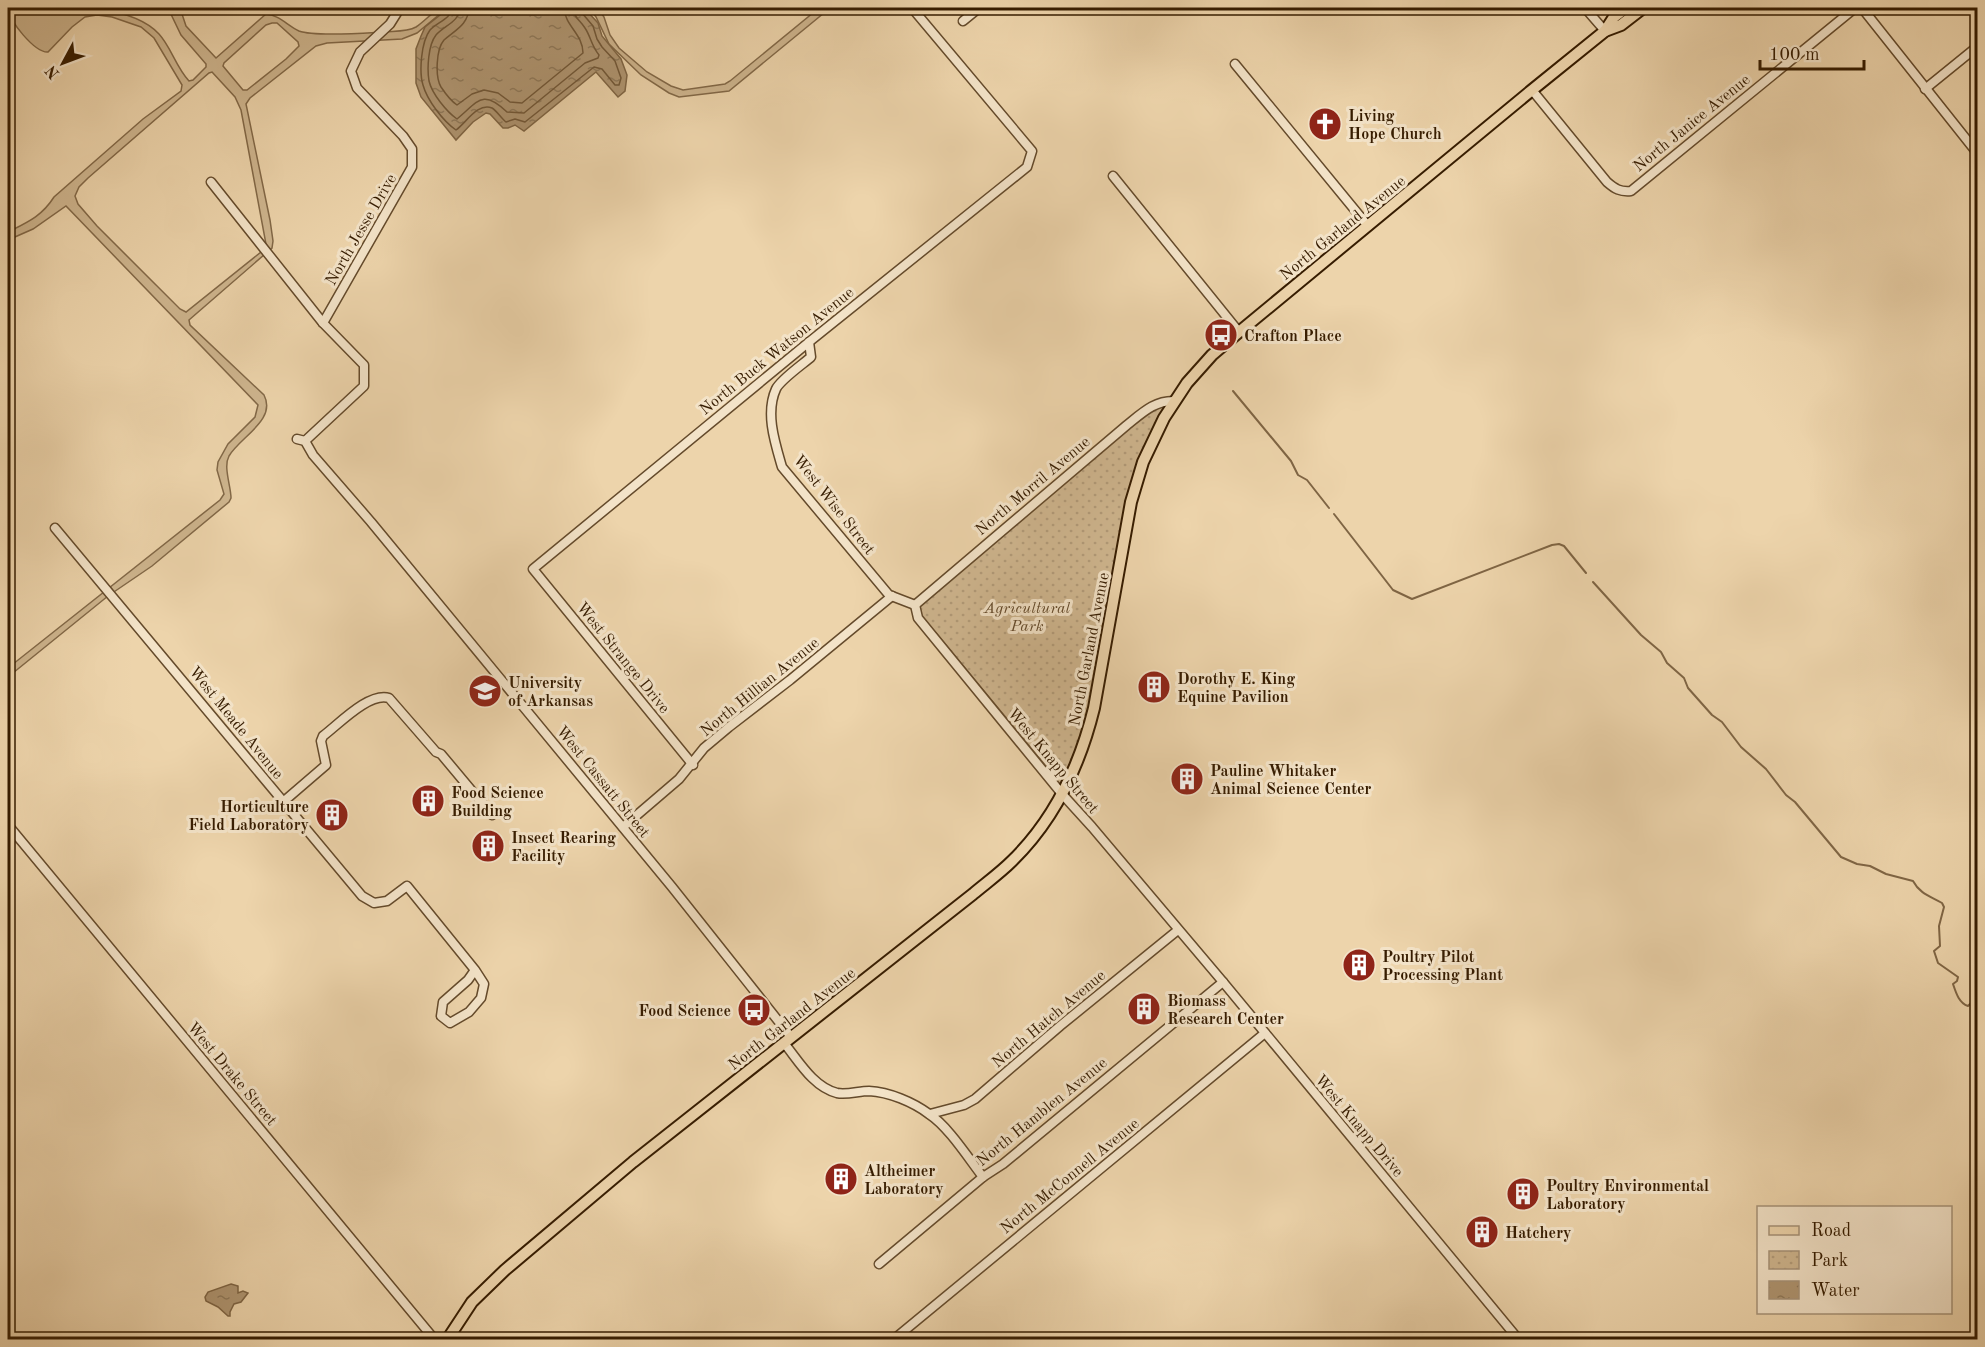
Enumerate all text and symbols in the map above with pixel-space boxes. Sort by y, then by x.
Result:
north arrow [33,33,93,93]
scale bar [1760,33,1864,71]
text: 100 m [1769,46,1820,64]
text: N [43,61,63,81]
street label: North Janice Avenue [1631,72,1754,175]
church icon: Living Hope Church [1307,106,1343,142]
place label: Living Hope Church [1348,109,1442,143]
street label: North Jesse Drive [323,172,400,288]
street label: North Garland Avenue [1278,173,1409,284]
street label: North Buck Watson Avenue [697,285,857,419]
bus stop icon: Crafton Place [1203,317,1239,353]
place label: Crafton Place [1244,329,1342,345]
street label: North Morril Avenue [973,434,1094,539]
street label: West Wise Street [790,452,877,558]
street label: North Garland Avenue [1067,571,1113,728]
street label: West Strange Drive [573,600,672,717]
park label: Agricultural Park [983,601,1071,635]
street label: North Hillian Avenue [698,635,823,740]
street label: West Meade Avenue [185,664,286,783]
building icon: Dorothy E. King Equine Pavilion [1136,669,1172,705]
place label: Dorothy E. King Equine Pavilion [1177,672,1295,706]
school or university icon: University of Arkansas [467,673,503,709]
place label: University of Arkansas [508,676,593,710]
street label: West Knapp Street [1004,706,1101,817]
street label: West Cassatt Street [553,723,652,841]
building icon: Pauline Whitaker Animal Science Center [1169,761,1205,797]
place label: Pauline Whitaker Animal Science Center [1210,764,1372,798]
building icon: Food Science Building [410,783,446,819]
place label: Food Science Building [451,786,544,820]
building icon: Horticulture Field Laboratory [314,797,350,833]
place label: Horticulture Field Laboratory [188,800,309,834]
building icon: Insect Rearing Facility [470,828,506,864]
place label: Insect Rearing Facility [511,831,616,865]
building icon: Poultry Pilot Processing Plant [1341,947,1377,983]
place label: Poultry Pilot Processing Plant [1382,950,1503,984]
street label: North Garland Avenue [726,965,859,1074]
street label: North Hatch Avenue [989,968,1109,1072]
building icon: Biomass Research Center [1126,991,1162,1027]
bus stop icon: Food Science [736,992,772,1028]
place label: Biomass Research Center [1167,994,1284,1028]
place label: Food Science [638,1004,731,1020]
street label: West Drake Street [184,1020,279,1129]
street label: North Hamblen Avenue [974,1055,1110,1170]
street label: West Knapp Drive [1311,1072,1406,1180]
street label: North McConnell Avenue [998,1116,1143,1237]
building icon: Altheimer Laboratory [823,1161,859,1197]
place label: Altheimer Laboratory [864,1164,944,1198]
building icon: Poultry Environmental Laboratory [1505,1176,1541,1212]
place label: Poultry Environmental Laboratory [1546,1179,1709,1213]
legend [1757,1206,1952,1314]
building icon: Hatchery [1464,1214,1500,1250]
text: Road [1811,1222,1851,1240]
place label: Hatchery [1505,1226,1571,1242]
text: Park [1811,1252,1848,1270]
text: Water [1811,1282,1860,1300]

